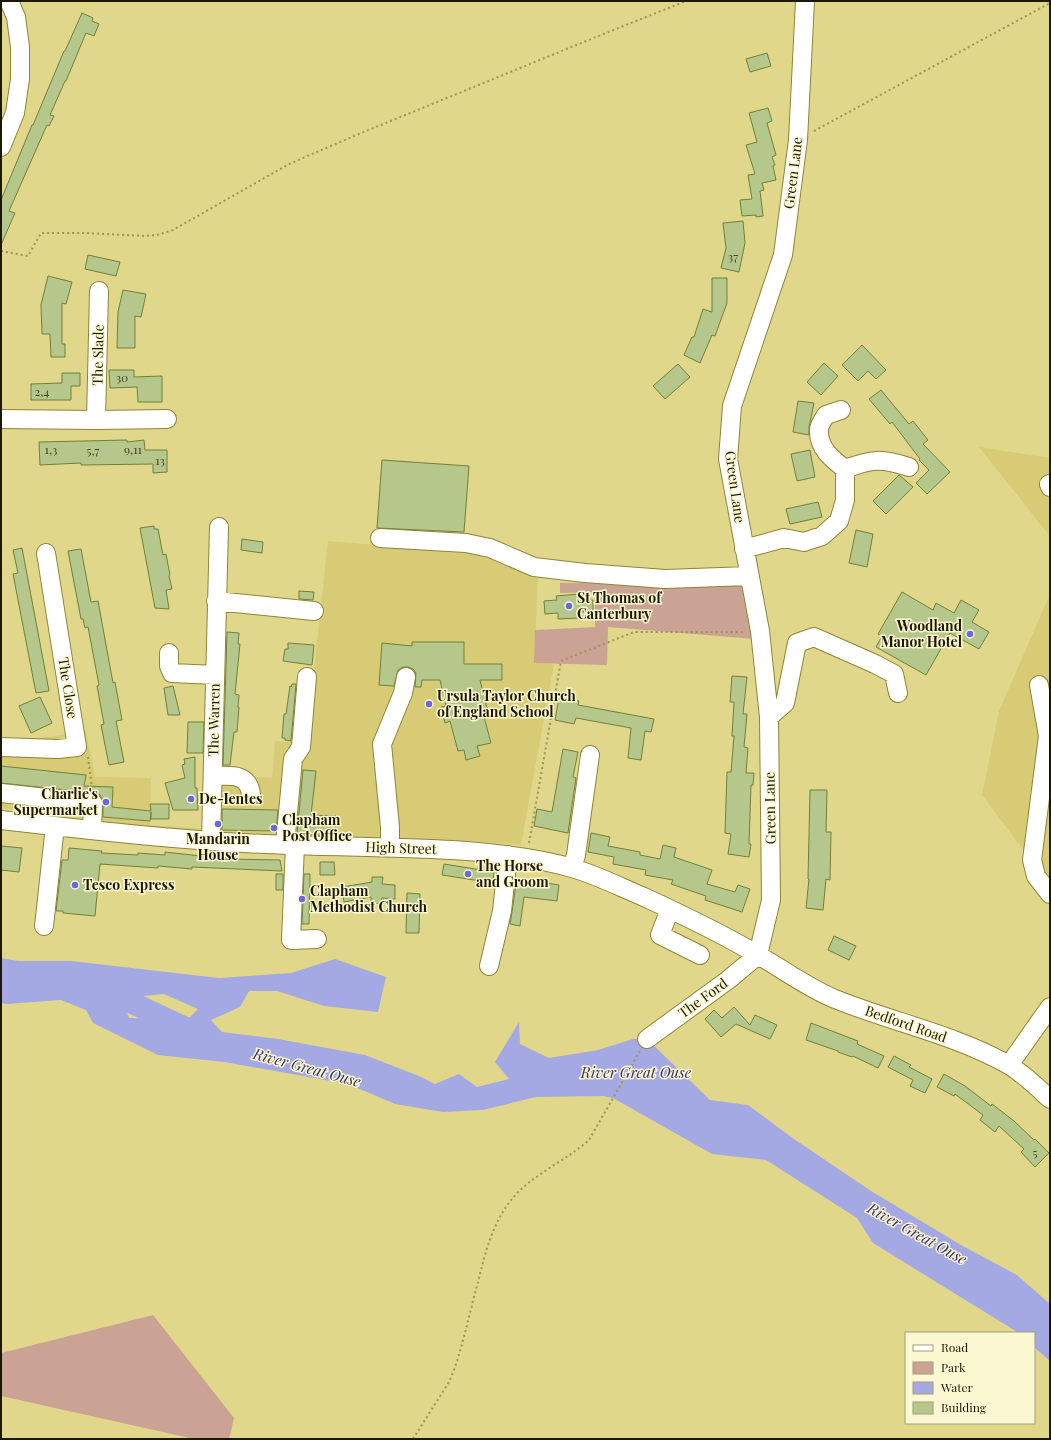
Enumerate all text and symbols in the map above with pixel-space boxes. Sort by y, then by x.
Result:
street label: Green Lane [779,136,806,210]
house number: 37 [728,248,738,264]
street label: The Slade [87,324,108,386]
house number: 30 [116,369,128,385]
house number: 2,4 [35,383,49,399]
house number: 1,3 [45,441,57,457]
house number: 9,11 [124,441,143,457]
house number: 5,7 [87,442,100,458]
street label: Green Lane [721,450,750,524]
house number: 13 [155,452,165,468]
place label: St Thomas of Canterbury [577,588,662,623]
marker: St Thomas of Canterbury [564,601,574,611]
place label: Woodland Manor Hotel [881,616,963,651]
marker: Woodland Manor Hotel [965,629,975,639]
street label: The Close [54,656,83,720]
street label: The Warren [203,682,224,757]
place label: Ursula Taylor Church of England School [437,686,576,721]
marker: Ursula Taylor Church of England School [424,699,434,709]
street label: Green Lane [759,772,780,844]
place label: Charlie's Supermarket [13,784,98,819]
place label: De-Ientes [199,789,263,808]
marker: De-Ientes [186,794,196,804]
marker: Charlie's Supermarket [101,797,111,807]
place label: Clapham Post Office [282,810,352,845]
marker: Mandarin House [213,819,223,829]
marker: Clapham Post Office [269,823,279,833]
place label: Mandarin House [186,829,250,864]
street label: High Street [365,837,438,858]
place label: The Horse and Groom [476,856,549,891]
marker: The Horse and Groom [463,869,473,879]
place label: Tesco Express [83,875,175,894]
marker: Tesco Express [70,880,80,890]
place label: Clapham Methodist Church [310,881,428,916]
marker: Clapham Methodist Church [297,894,307,904]
street label: The Ford [674,973,731,1022]
street label: Bedford Road [863,1001,950,1046]
water label: River Great Ouse [250,1043,364,1091]
water label: River Great Ouse [580,1062,692,1082]
house number: 5 [1033,1144,1038,1160]
water label: River Great Ouse [863,1197,971,1269]
legend [905,1332,1035,1424]
text: Road [941,1339,968,1355]
text: Park [941,1359,966,1375]
text: Water [940,1379,974,1395]
text: Building [941,1399,987,1415]

